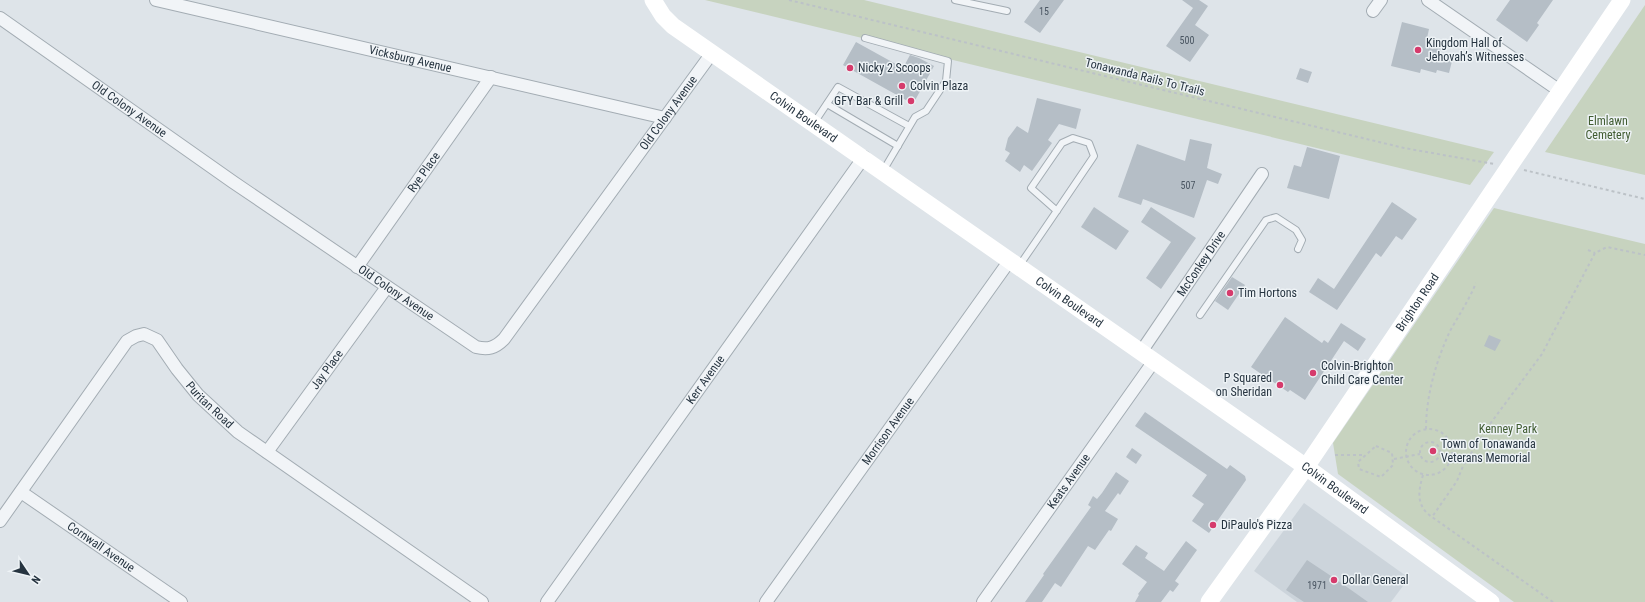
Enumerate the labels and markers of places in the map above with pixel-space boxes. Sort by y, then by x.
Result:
place label: Kingdom Hall of Jehovah’s Witnesses [1426,36,1524,64]
marker: Kingdom Hall of Jehovah’s Witnesses [1413,45,1423,55]
place label: Nicky 2 Scoops [858,61,931,75]
marker: Nicky 2 Scoops [845,63,855,73]
place label: Colvin Plaza [910,79,968,93]
marker: Colvin Plaza [897,81,907,91]
place label: GFY Bar & Grill [834,94,903,108]
marker: GFY Bar & Grill [906,96,916,106]
place label: Tim Hortons [1238,286,1297,300]
marker: Tim Hortons [1225,288,1235,298]
place label: Colvin-Brighton Child Care Center [1321,359,1404,387]
marker: Colvin-Brighton Child Care Center [1308,368,1318,378]
place label: P Squared on Sheridan [1216,371,1272,399]
marker: P Squared on Sheridan [1275,380,1285,390]
place label: Town of Tonawanda Veterans Memorial [1441,437,1536,465]
marker: Town of Tonawanda Veterans Memorial [1428,446,1438,456]
place label: DiPaulo's Pizza [1221,518,1293,532]
marker: DiPaulo's Pizza [1208,520,1218,530]
place label: Dollar General [1342,573,1409,587]
marker: Dollar General [1329,575,1339,585]

